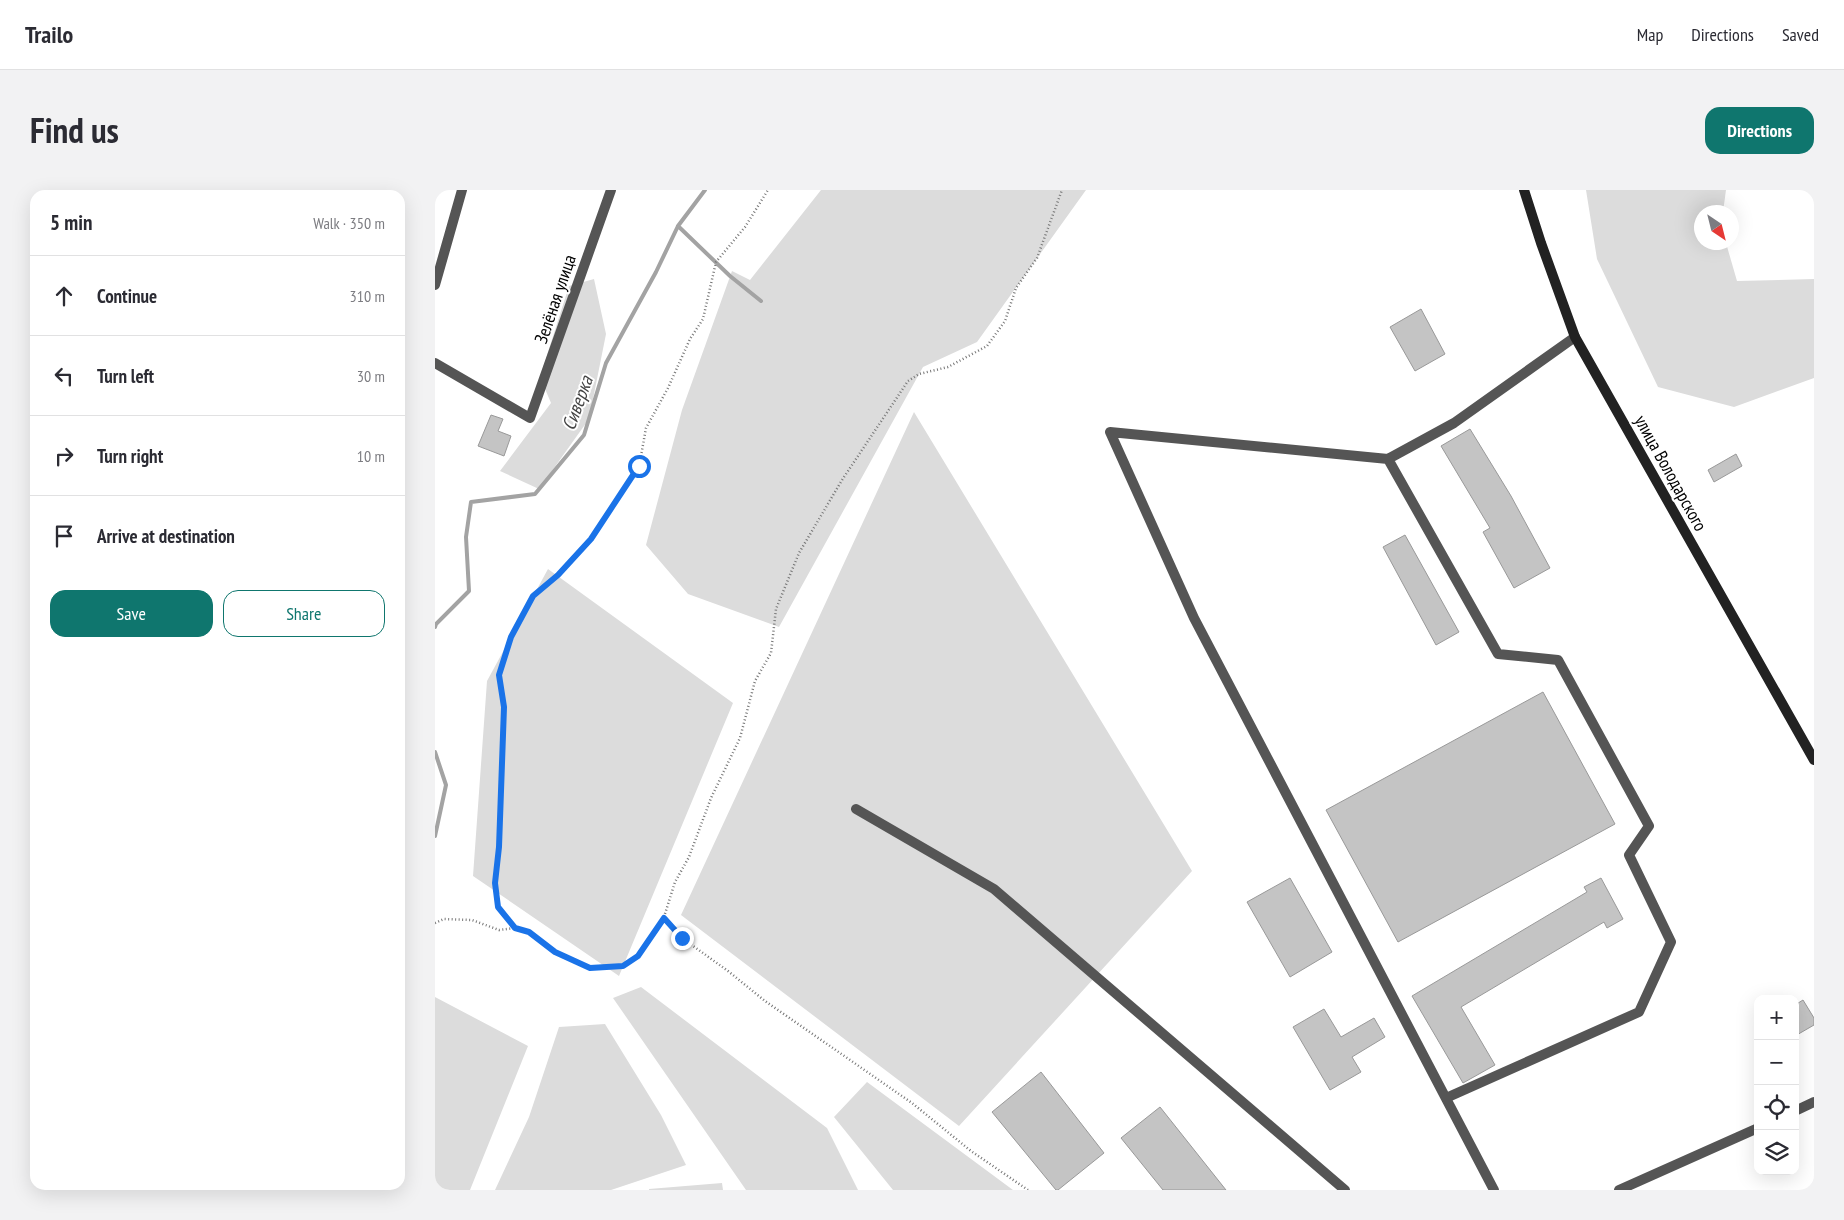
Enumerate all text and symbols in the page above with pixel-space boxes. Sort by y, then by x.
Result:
text: Trailo [25,19,73,50]
text: Map [1637,23,1663,46]
text: Directions [1691,23,1754,46]
text: Saved [1782,23,1819,46]
text: Find us [30,107,119,153]
button: Directions [1705,107,1814,154]
north arrow [1694,205,1739,250]
text: 5 min [50,209,92,236]
text: Walk · 350 m [313,213,385,233]
street label: Зелёная улица [529,252,581,346]
icon: ahead [50,282,78,310]
text: Continue [97,284,157,308]
text: 310 m [350,286,385,306]
icon: left [50,362,78,390]
text: Turn left [97,364,154,388]
text: 30 m [357,366,385,386]
water label: Сиверка [556,371,598,433]
street label: улица Володарского [1630,411,1712,535]
icon: right [50,442,78,470]
text: Turn right [97,444,163,468]
text: 10 m [357,446,385,466]
route start [628,455,651,478]
icon: arrive [50,522,78,550]
text: Arrive at destination [97,524,235,548]
button: Save [50,590,213,637]
button: Share [223,590,385,637]
route end [671,927,694,950]
map controls [1754,995,1799,1175]
button: + [1754,995,1799,1040]
button: − [1754,1040,1799,1085]
button: locate [1754,1085,1799,1130]
button: layers [1754,1130,1799,1175]

